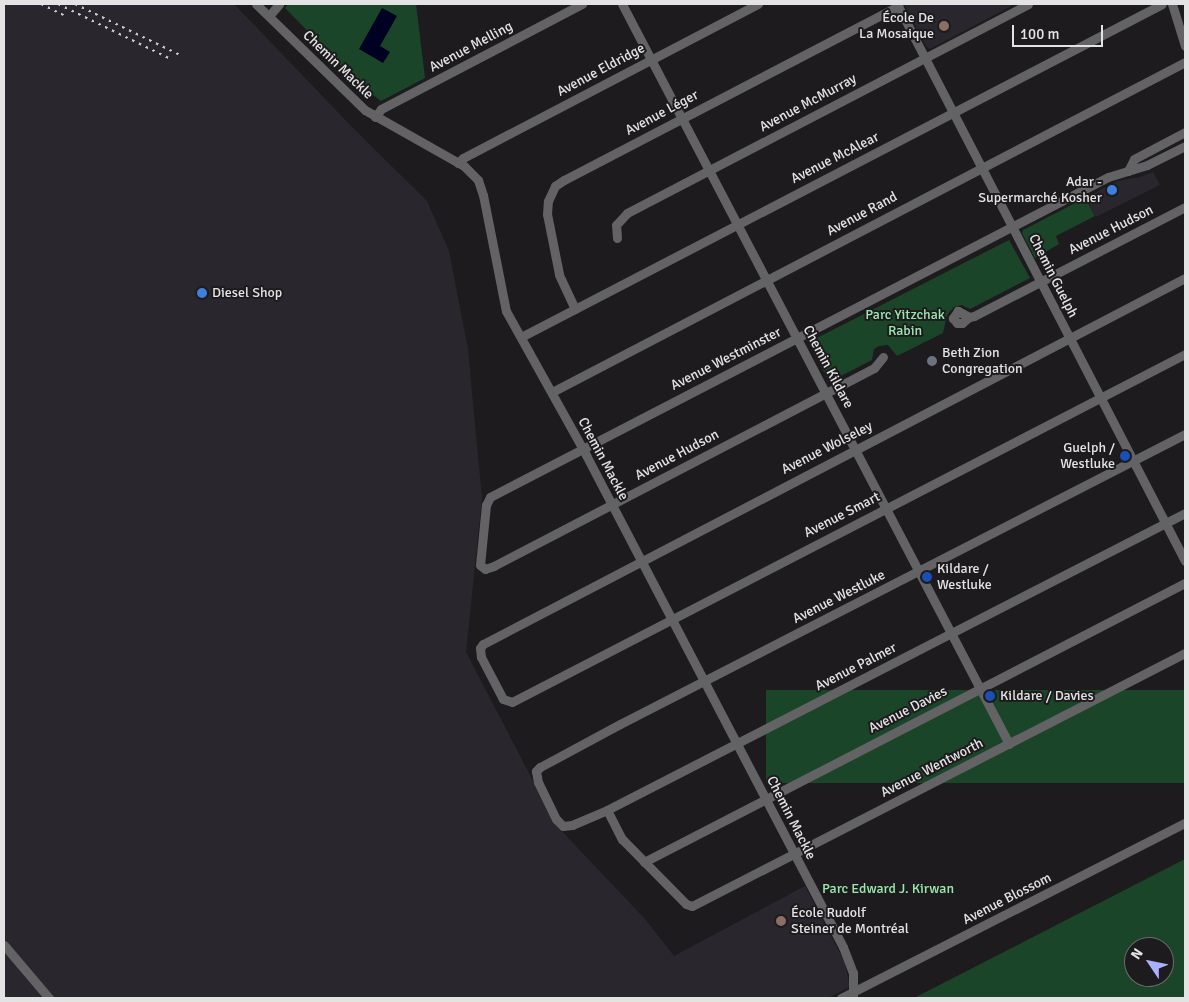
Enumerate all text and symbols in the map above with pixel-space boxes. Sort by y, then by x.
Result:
place label: École De La Mosaique [859,10,934,42]
scale bar [1014,15,1105,47]
street label: Avenue Melling [426,18,516,76]
marker: École De La Mosaique [938,20,950,32]
text: 100 m [1020,25,1060,43]
street label: Chemin Mackle [299,27,377,103]
street label: Avenue Eldridge [554,40,648,100]
street label: Avenue McMurray [757,70,859,136]
street label: Avenue Léger [623,87,701,139]
street label: Avenue McAlear [788,129,882,187]
place label: Adar - Supermarché Kosher [978,174,1102,206]
marker: Adar - Supermarché Kosher [1106,184,1118,196]
street label: Avenue Rand [824,188,900,240]
street label: Avenue Hudson [1066,202,1156,258]
street label: Chemin Guelph [1025,231,1081,321]
place label: Diesel Shop [212,285,282,301]
marker: Diesel Shop [196,287,208,299]
park label: Parc Yitzchak Rabin [865,307,945,340]
street label: Chemin Kildare [799,323,857,411]
street label: Avenue Westminster [668,324,784,394]
place label: Beth Zion Congregation [942,345,1023,378]
marker: Beth Zion Congregation [926,355,938,367]
street label: Chemin Mackle [574,415,632,503]
street label: Avenue Wolseley [779,418,875,478]
street label: Avenue Hudson [632,426,722,484]
place label: Guelph / Westluke [1060,440,1115,472]
marker: Guelph / Westluke [1119,450,1131,462]
street label: Avenue Smart [801,489,883,541]
place label: Kildare / Westluke [937,561,992,594]
street label: Avenue Westluke [790,566,888,628]
marker: Kildare / Westluke [921,571,933,583]
street label: Avenue Palmer [813,639,899,695]
street label: Avenue Davies [866,683,950,737]
place label: Kildare / Davies [1000,688,1094,704]
marker: Kildare / Davies [984,690,996,702]
street label: Avenue Wentworth [878,735,986,801]
street label: Chemin Mackle [763,773,819,863]
street label: Avenue Blossom [960,869,1054,929]
park label: Parc Edward J. Kirwan [822,881,954,897]
place label: École Rudolf Steiner de Montréal [791,905,909,938]
marker: École Rudolf Steiner de Montréal [775,915,787,927]
north arrow [1124,937,1174,987]
text: N [1127,945,1147,963]

